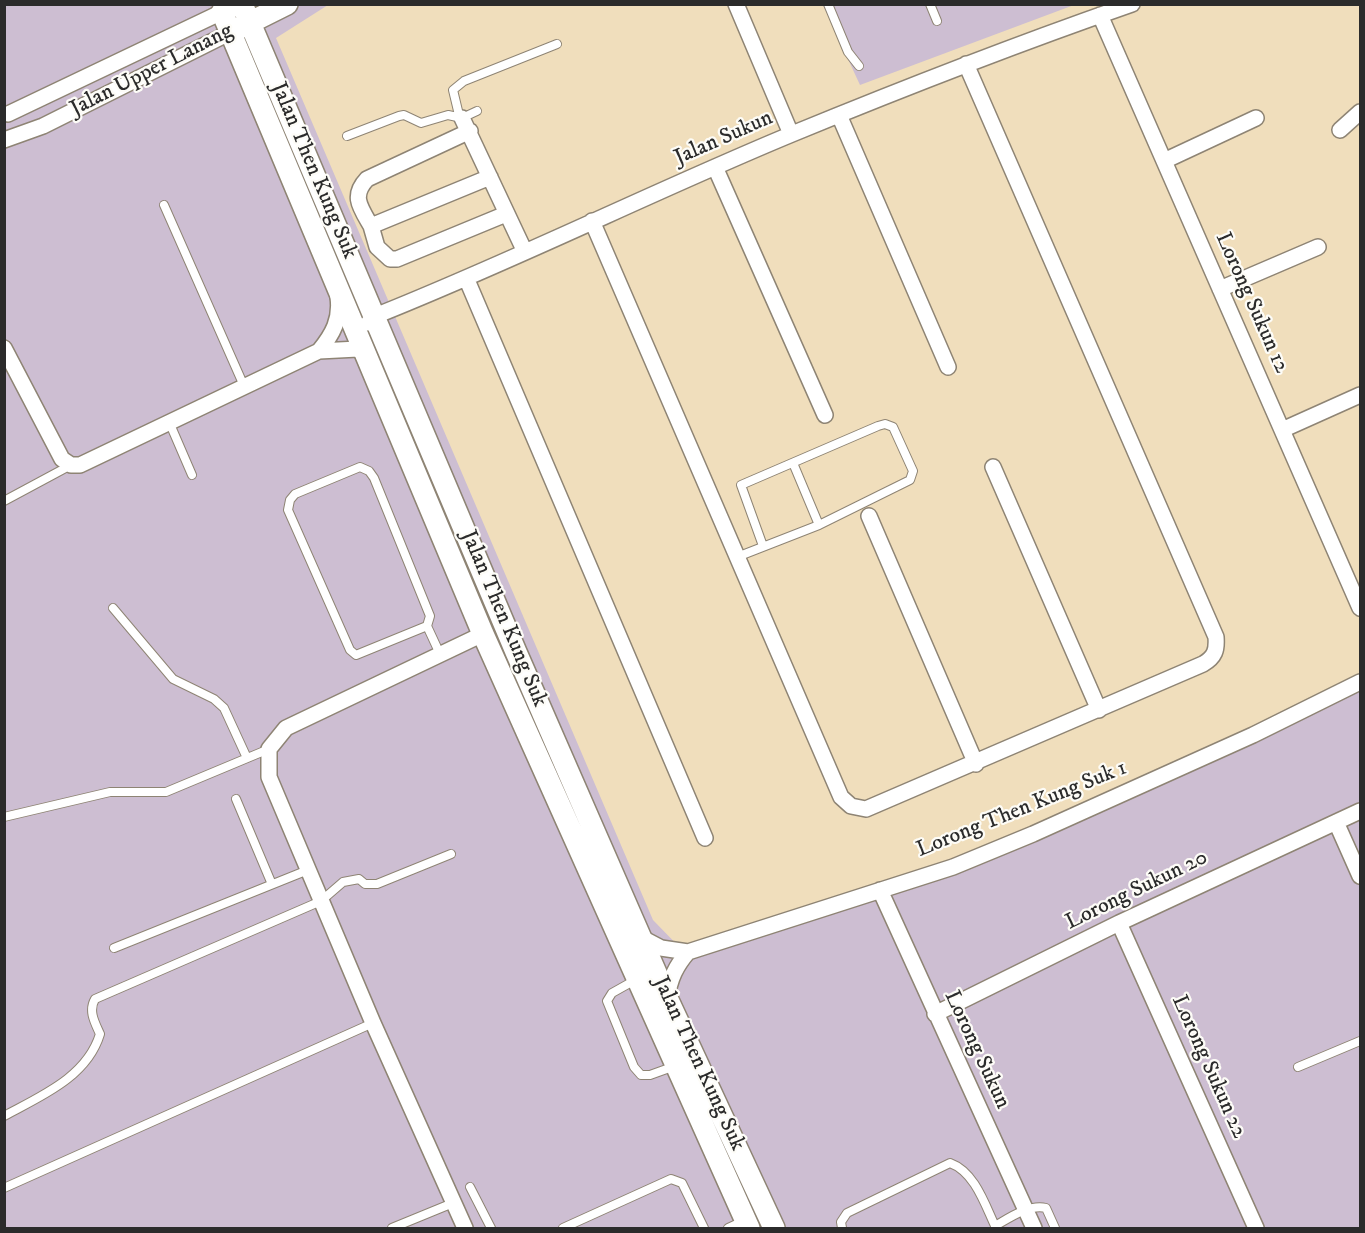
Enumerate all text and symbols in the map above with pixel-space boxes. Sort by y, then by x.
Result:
street label: Jalan Upper Lanang [66,19,238,123]
street label: Jalan Then Kung Suk [264,79,362,263]
street label: Jalan Sukun [671,106,777,172]
street label: Lorong Sukun 12 [1208,229,1294,377]
street label: Jalan Then Kung Suk [454,527,552,711]
street label: Lorong Then Kung Suk 1 [913,756,1131,864]
street label: Lorong Sukun 20 [1062,845,1212,937]
street label: Jalan Then Kung Suk [646,973,750,1155]
street label: Lorong Sukun [937,987,1015,1113]
street label: Lorong Sukun 22 [1165,991,1251,1143]

